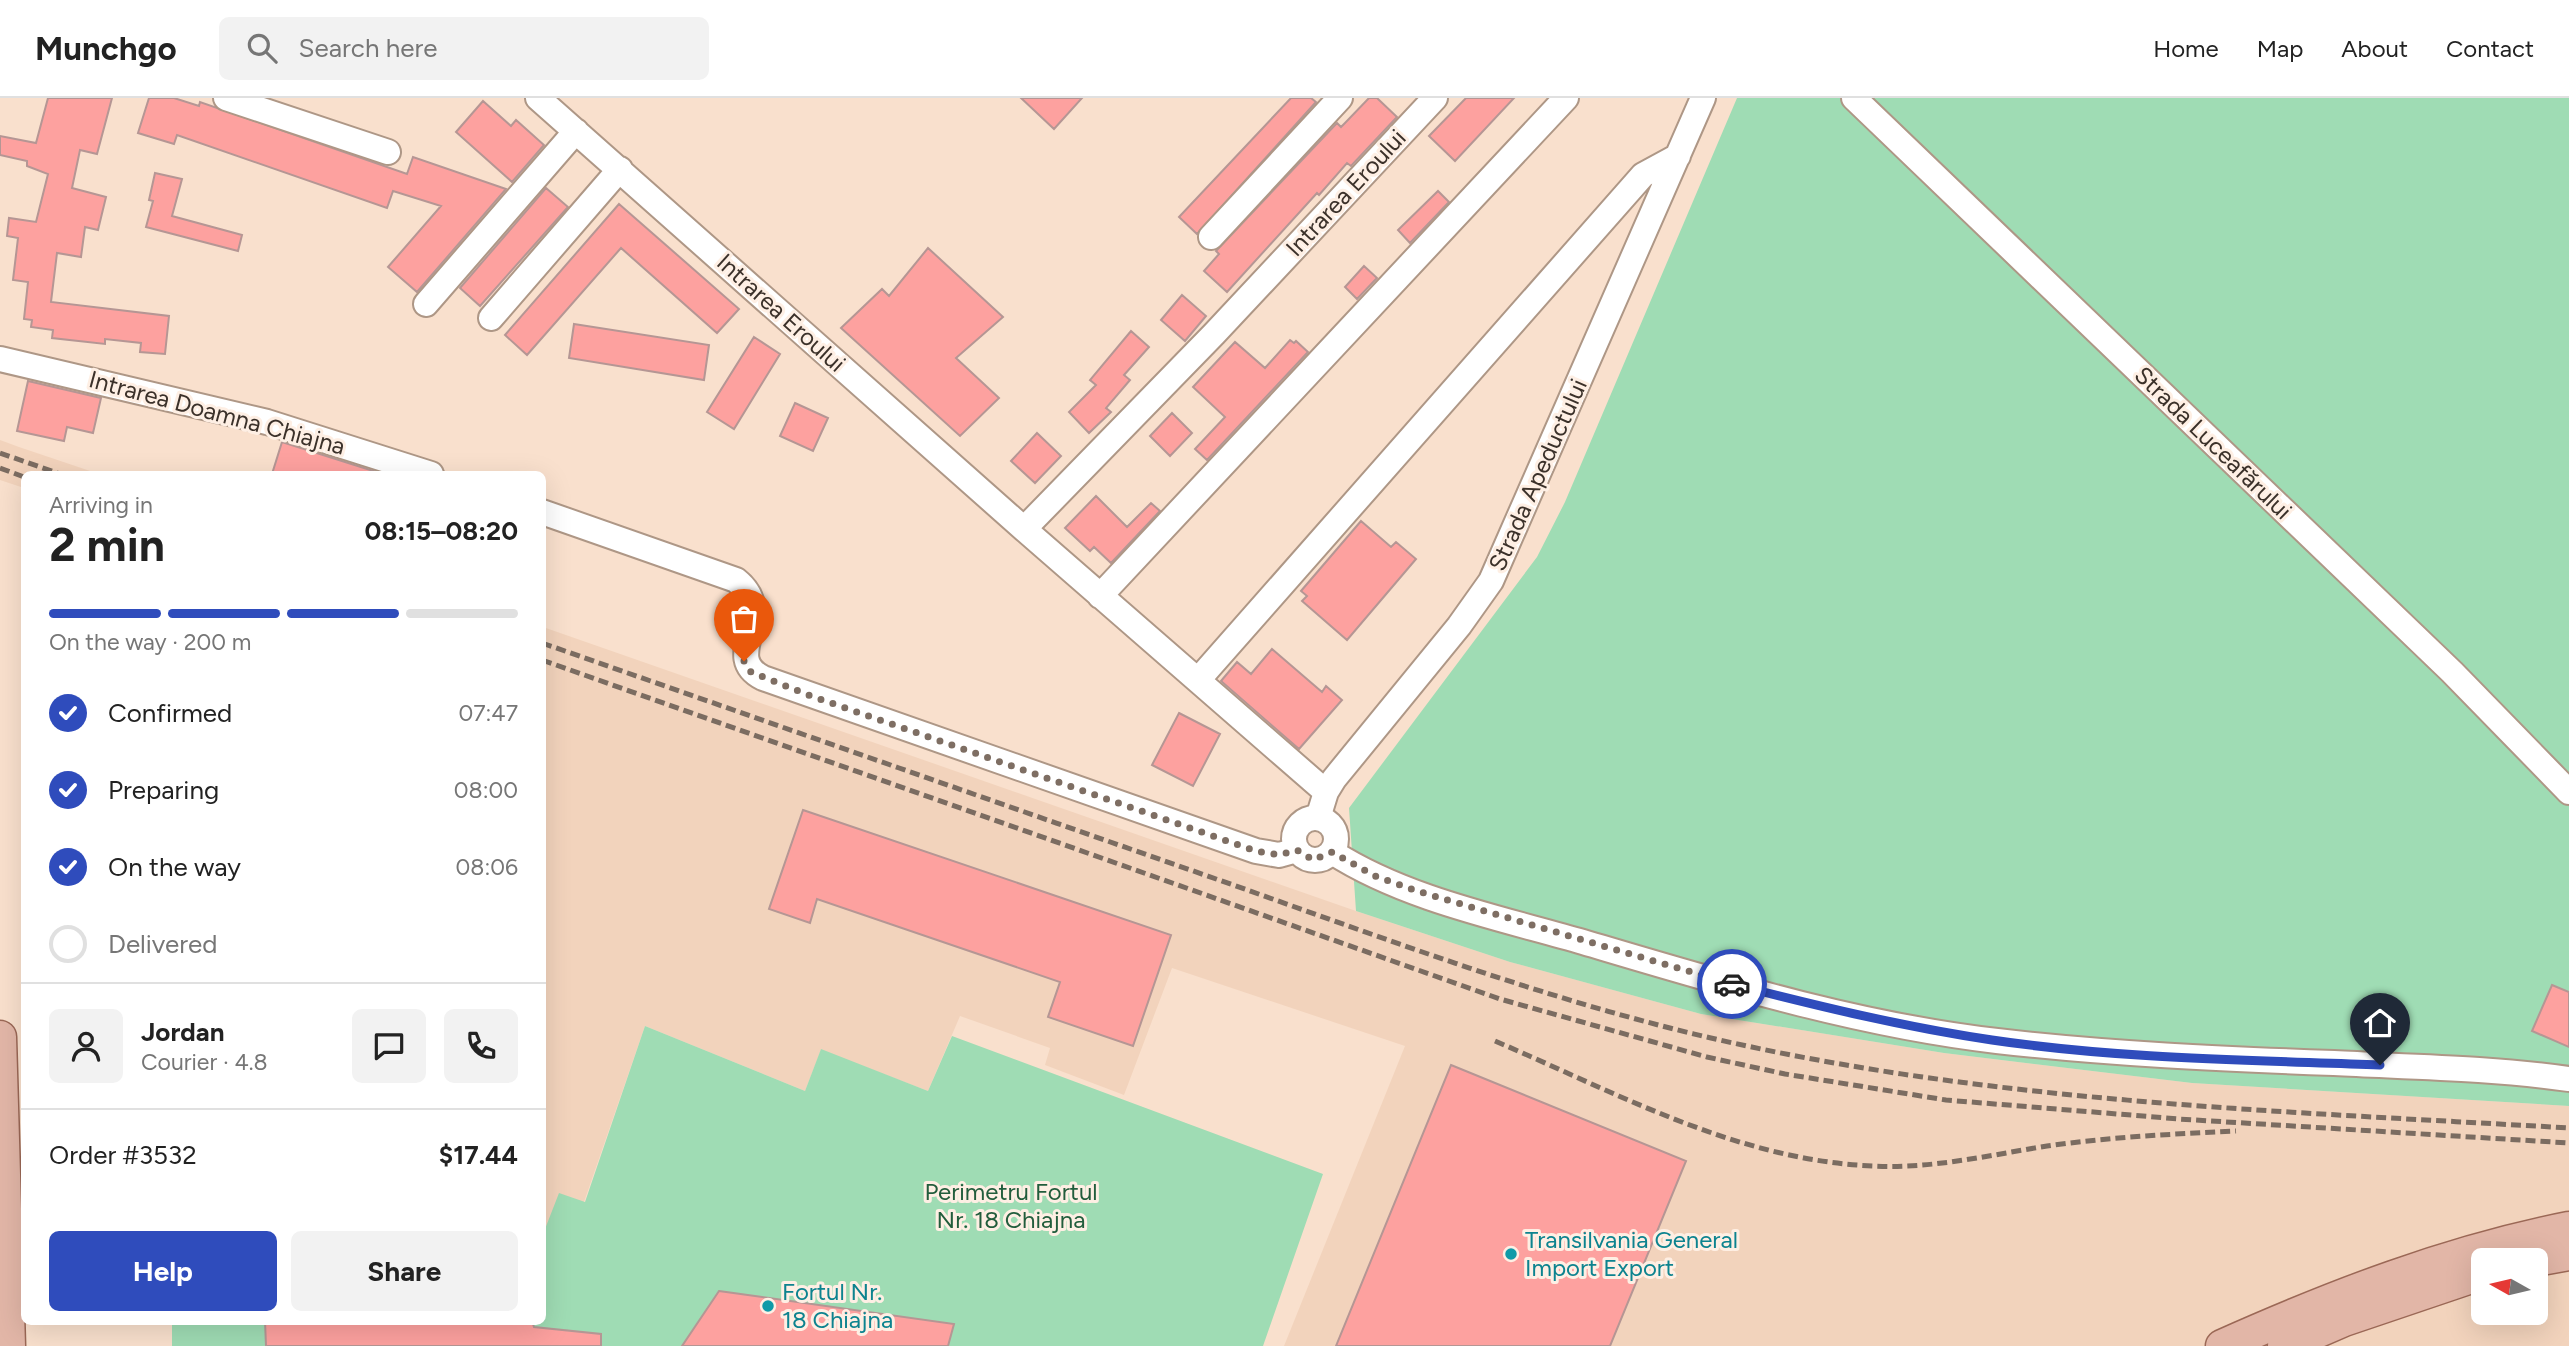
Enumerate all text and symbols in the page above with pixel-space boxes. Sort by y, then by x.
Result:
search box [219,17,709,80]
text: Munchgo [35,29,177,68]
icon: search [243,29,281,67]
text: Search here [299,32,438,64]
text: Home [2153,34,2219,63]
text: Map [2257,34,2303,63]
text: About [2341,34,2408,63]
text: Contact [2446,34,2534,63]
street label: Intrarea Eroului [1280,123,1412,262]
street label: Intrarea Eroului [711,247,851,378]
street label: Strada Luceafărului [2129,360,2298,525]
street label: Intrarea Doamna Chiajna [86,364,348,461]
street label: Strada Apeductului [1482,374,1593,575]
text: Arriving in [49,491,153,519]
text: 08:15–08:20 [365,515,518,547]
text: 2 min [49,517,165,573]
pin [714,589,774,661]
icon: bag [725,600,763,638]
text: On the way · 200 m [49,628,251,656]
icon: check [49,694,87,732]
text: Confirmed [108,697,232,729]
text: 07:47 [458,699,518,727]
icon: check [49,771,87,809]
text: Preparing [108,774,219,806]
text: 08:00 [454,776,518,804]
icon: check [49,848,87,886]
text: On the way [108,851,241,883]
text: 08:06 [456,853,518,881]
text: Delivered [108,928,217,960]
courier [1697,949,1767,1019]
icon: car [1713,965,1751,1003]
pin [2350,993,2410,1065]
icon: home [2361,1004,2399,1042]
button: person [49,1009,123,1083]
button: chat [352,1009,426,1083]
button: phone [444,1009,518,1083]
text: Jordan [141,1016,224,1048]
text: Courier · 4.8 [141,1048,268,1076]
text: Order #3532 [49,1139,197,1171]
text: $17.44 [439,1139,518,1171]
park label: Perimetru Fortul Nr. 18 Chiajna [924,1177,1098,1234]
place label: Transilvania General Import Export [1525,1225,1738,1282]
button: Help [49,1231,277,1311]
button: Share [291,1231,518,1311]
marker: Transilvania General Import Export [1503,1246,1519,1262]
north arrow [2471,1248,2548,1325]
map controls [2471,1248,2548,1325]
place label: Fortul Nr. 18 Chiajna [782,1277,893,1334]
marker: Fortul Nr. 18 Chiajna [760,1298,776,1314]

